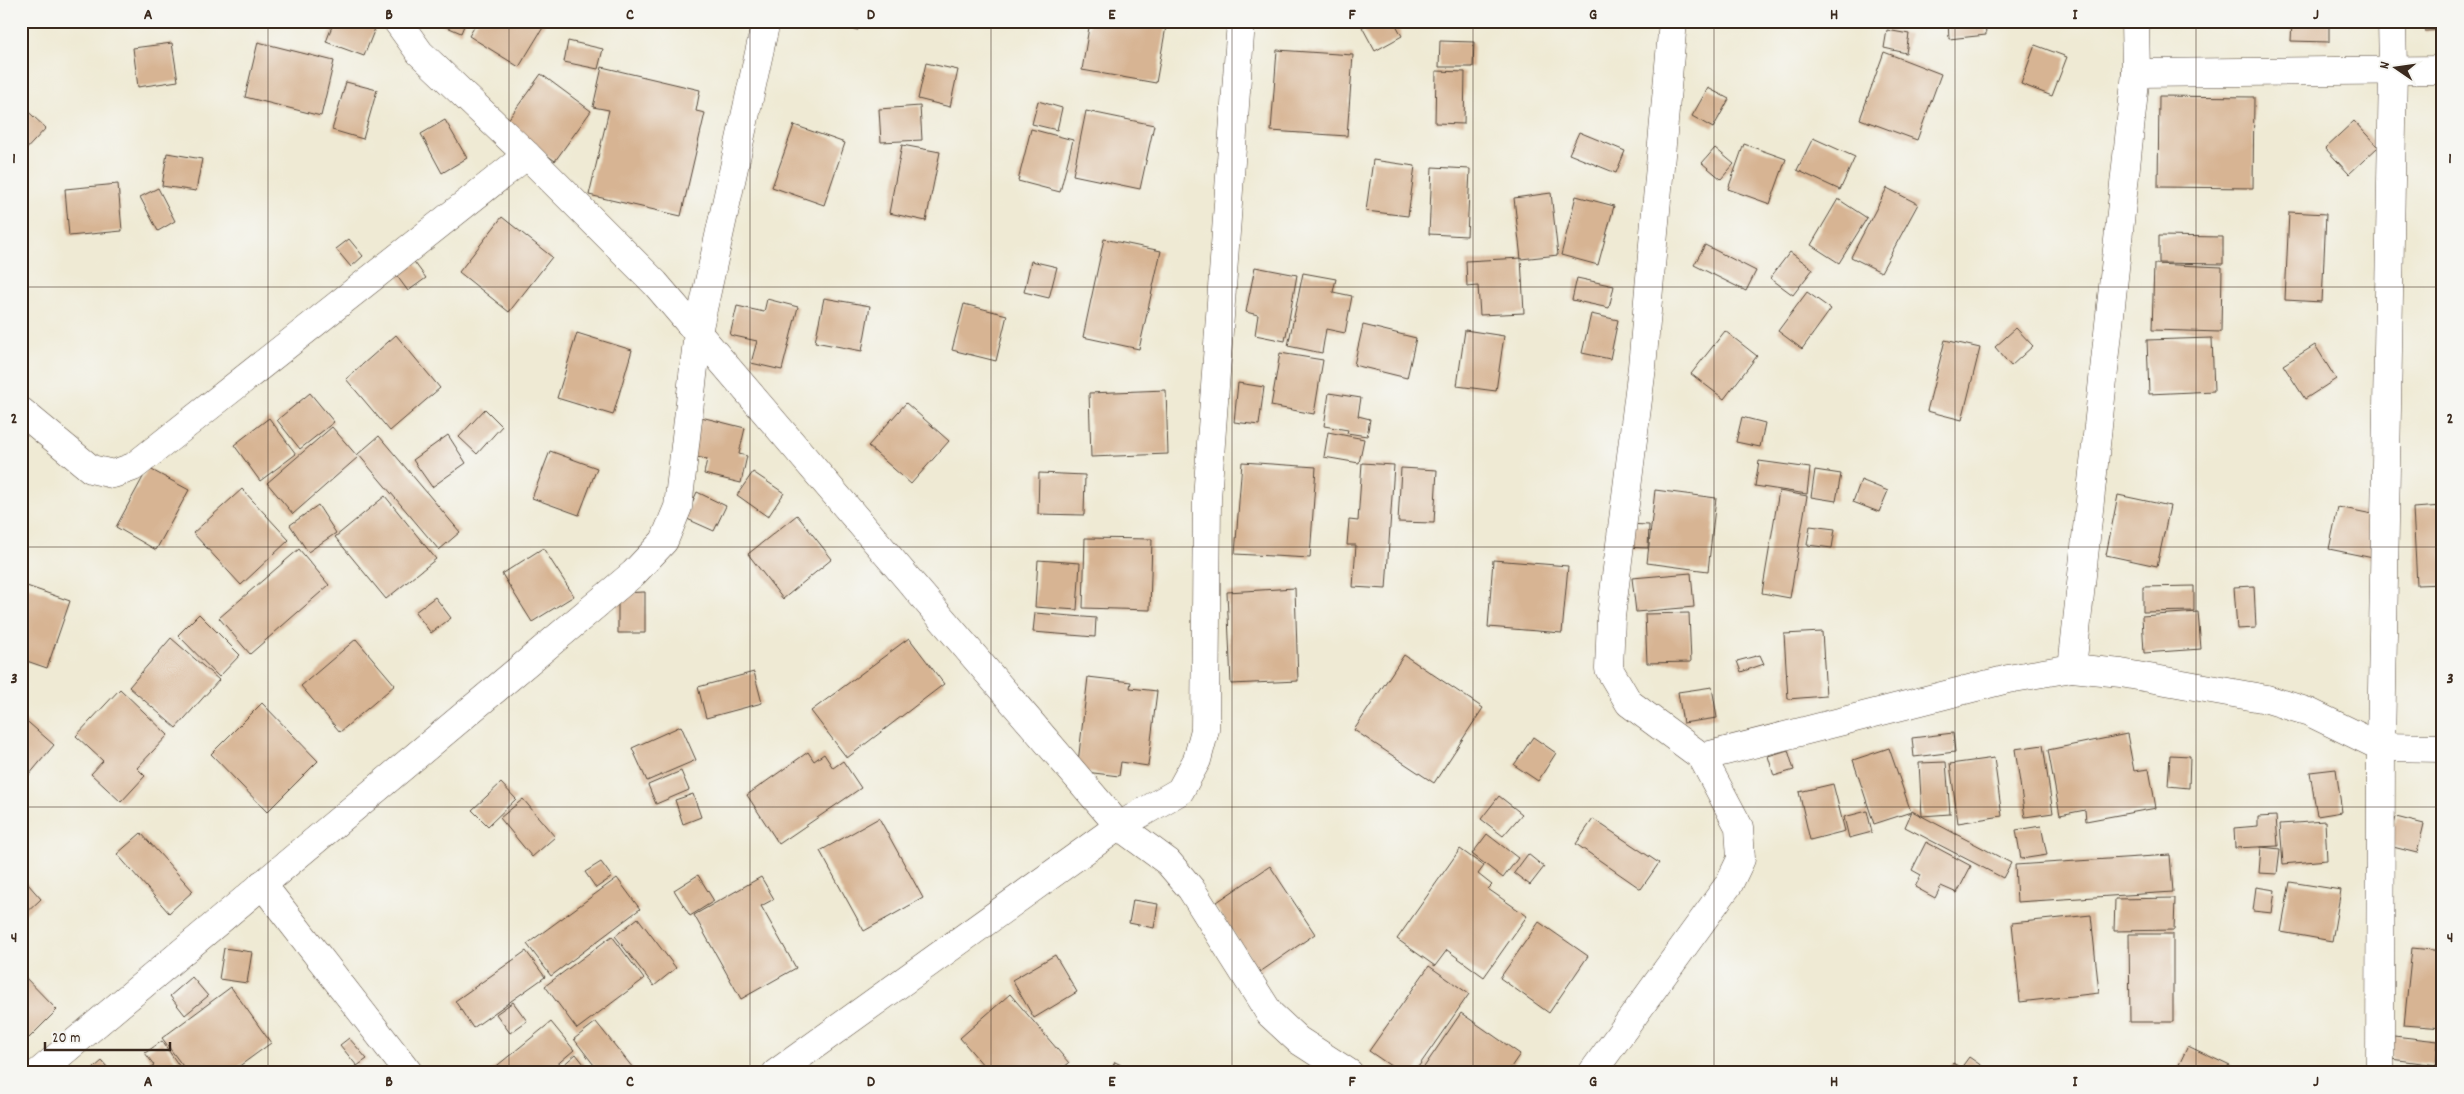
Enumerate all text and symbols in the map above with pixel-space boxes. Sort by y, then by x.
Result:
text: A [144,4,153,27]
text: B [385,4,393,27]
text: C [626,4,634,27]
text: D [867,4,876,27]
text: E [1108,4,1116,27]
text: F [1348,4,1356,27]
text: G [1589,4,1597,27]
text: H [1830,4,1838,27]
text: I [2073,4,2079,27]
text: J [2313,4,2319,27]
north arrow [2372,42,2422,92]
text: N [2375,60,2396,71]
text: 1 [12,148,16,171]
text: 1 [2448,148,2452,171]
text: 2 [11,408,18,431]
text: 2 [2447,408,2454,431]
text: 3 [10,668,18,691]
text: 3 [2446,668,2454,691]
text: 4 [11,927,17,950]
text: 4 [2447,927,2453,950]
scale bar [45,1019,170,1051]
text: 20 m [52,1028,80,1050]
text: A [144,1071,153,1094]
text: B [385,1071,393,1094]
text: C [626,1071,634,1094]
text: D [867,1071,876,1094]
text: E [1108,1071,1116,1094]
text: F [1348,1071,1356,1094]
text: G [1589,1071,1597,1094]
text: H [1830,1071,1838,1094]
text: I [2073,1071,2079,1094]
text: J [2313,1071,2319,1094]

